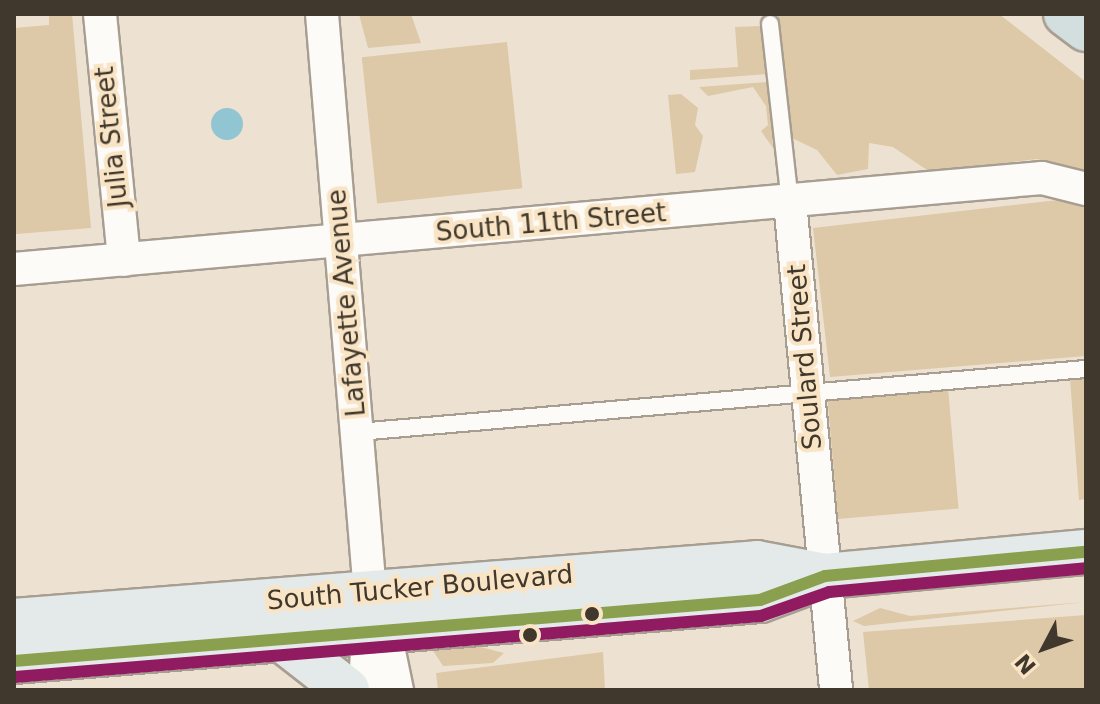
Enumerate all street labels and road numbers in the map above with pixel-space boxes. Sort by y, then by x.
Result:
street label: Julia Street [89,65,135,209]
street label: Lafayette Avenue [322,188,372,418]
street label: South 11th Street [435,197,667,249]
street label: Soulard Street [781,263,829,451]
street label: South Tucker Boulevard [266,559,574,617]

